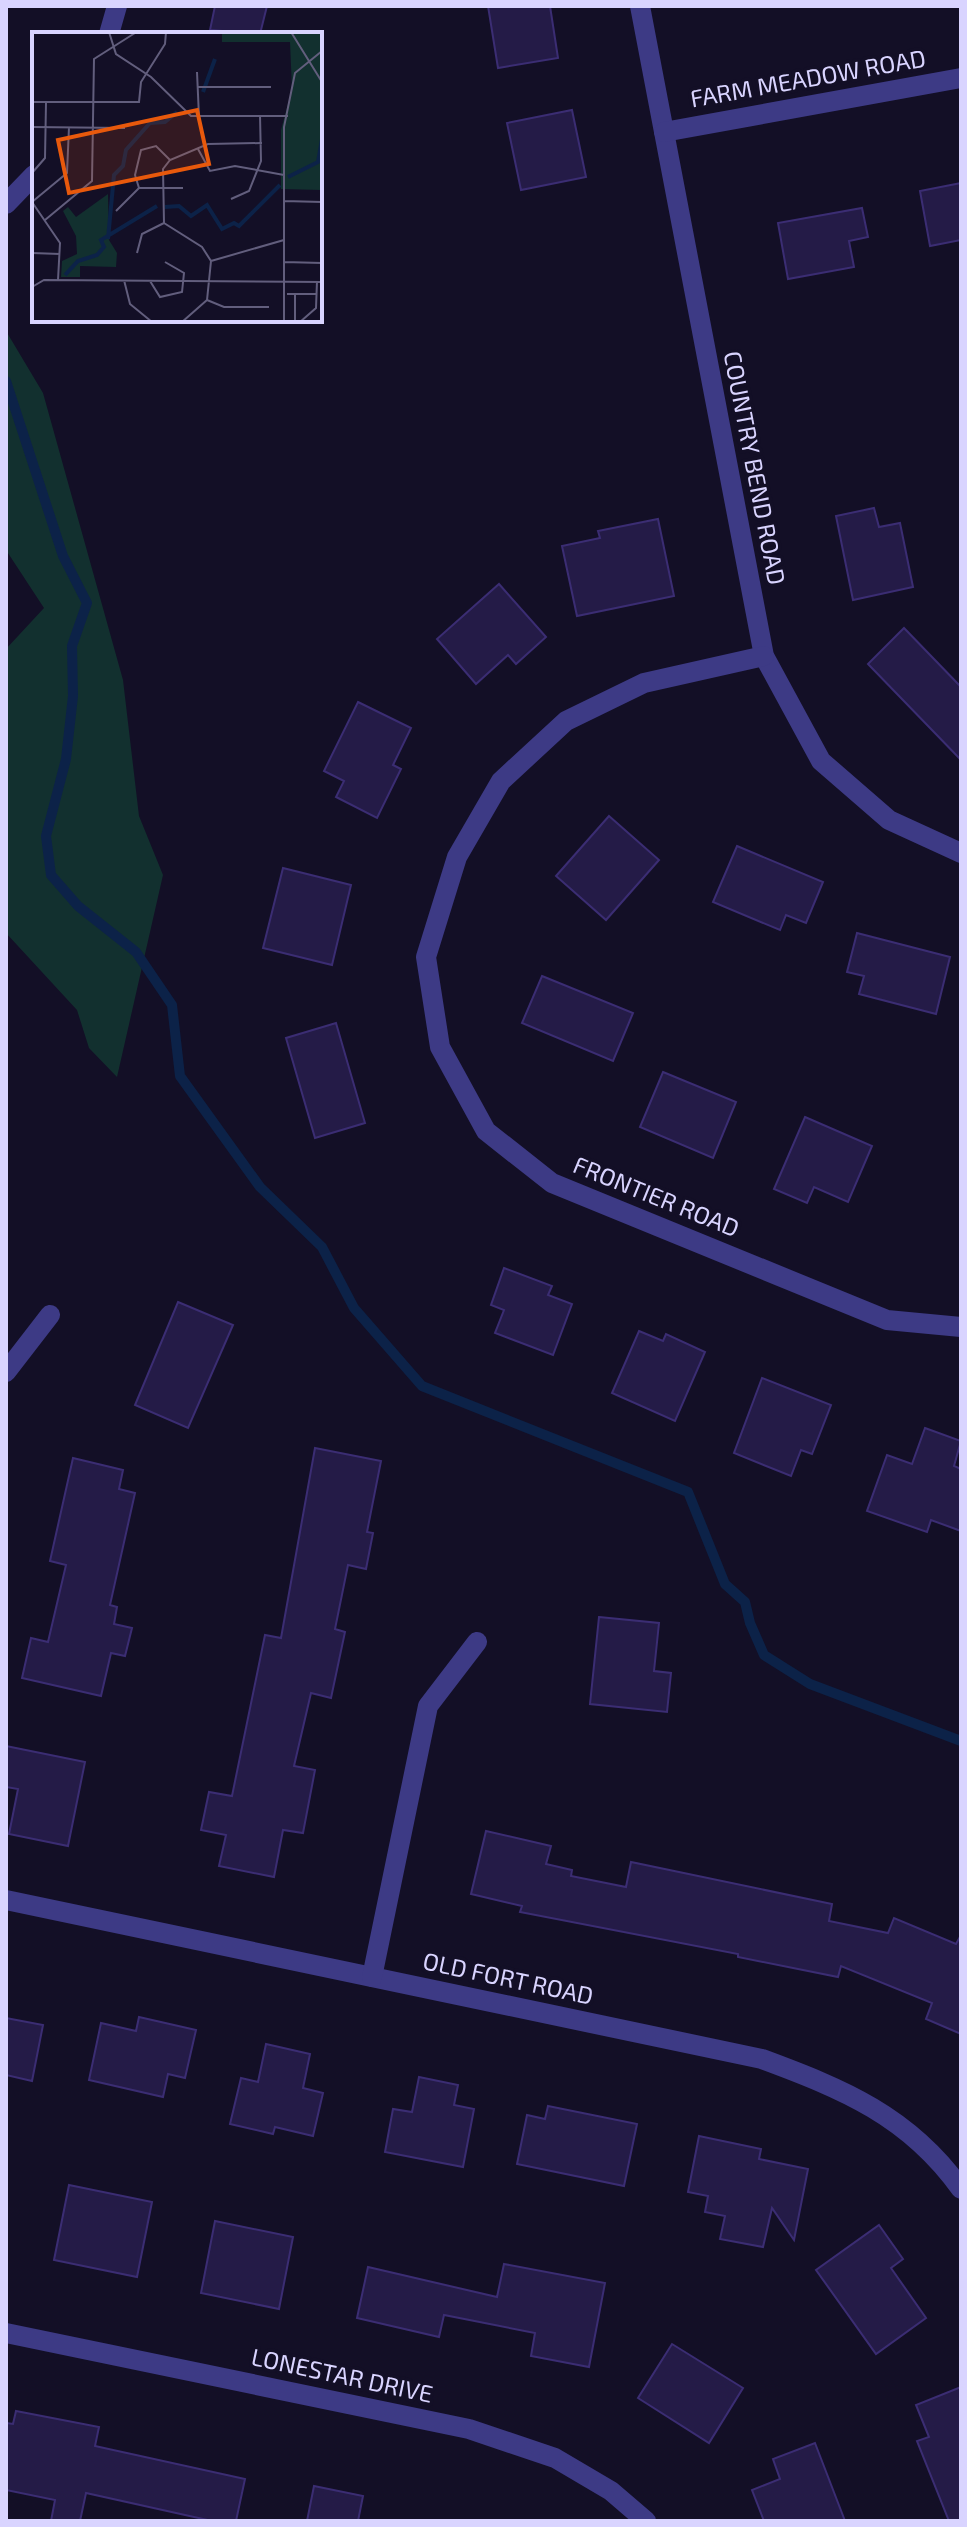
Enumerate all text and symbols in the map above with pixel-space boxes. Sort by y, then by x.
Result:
inset map [32,32,322,322]
street label: FARM MEADOW ROAD [688,43,928,113]
street label: COUNTRY BEND ROAD [719,348,792,587]
street label: FRONTIER ROAD [569,1149,744,1242]
street label: OLD FORT ROAD [420,1945,596,2010]
street label: LONESTAR DRIVE [249,2341,436,2408]

